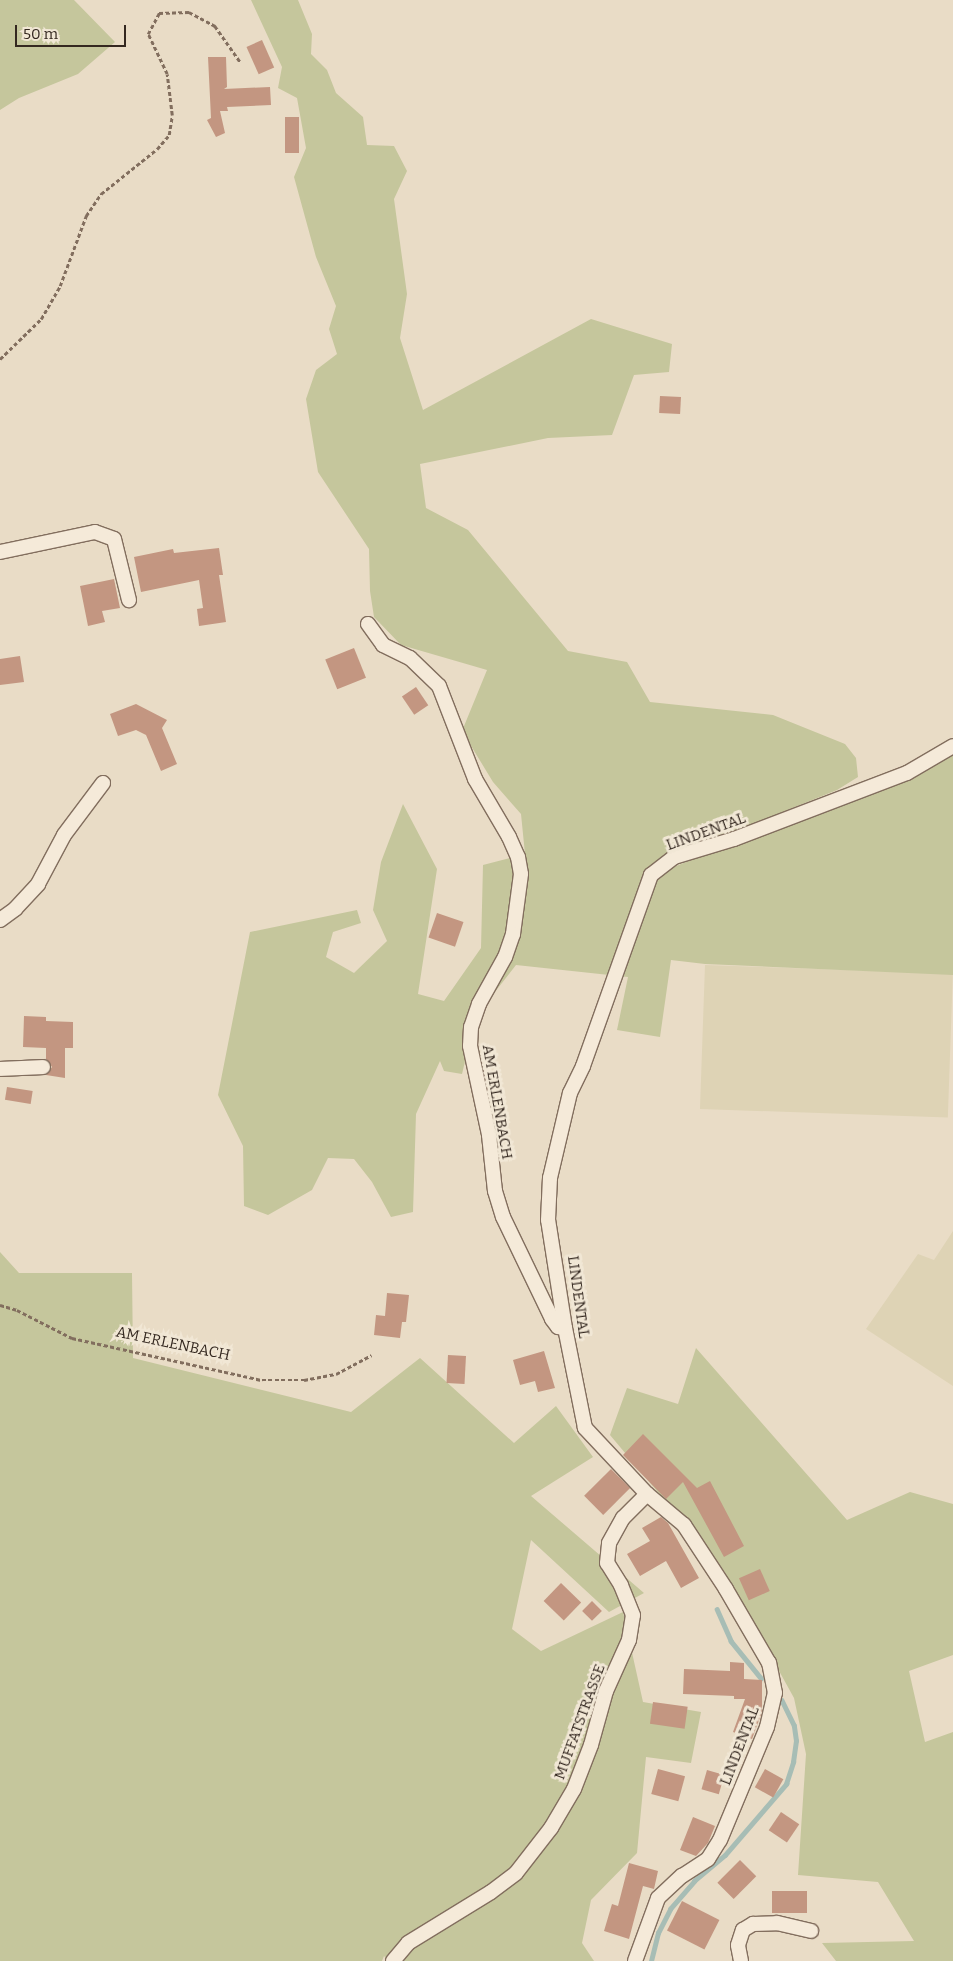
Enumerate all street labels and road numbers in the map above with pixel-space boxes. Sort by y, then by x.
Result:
street label: LINDENTAL [664,809,748,855]
street label: AM ERLENBACH [478,1043,516,1161]
street label: LINDENTAL [563,1255,593,1339]
street label: AM ERLENBACH [114,1323,232,1365]
street label: MUFFATSTRASSE [551,1662,609,1782]
street label: LINDENTAL [717,1704,763,1788]

